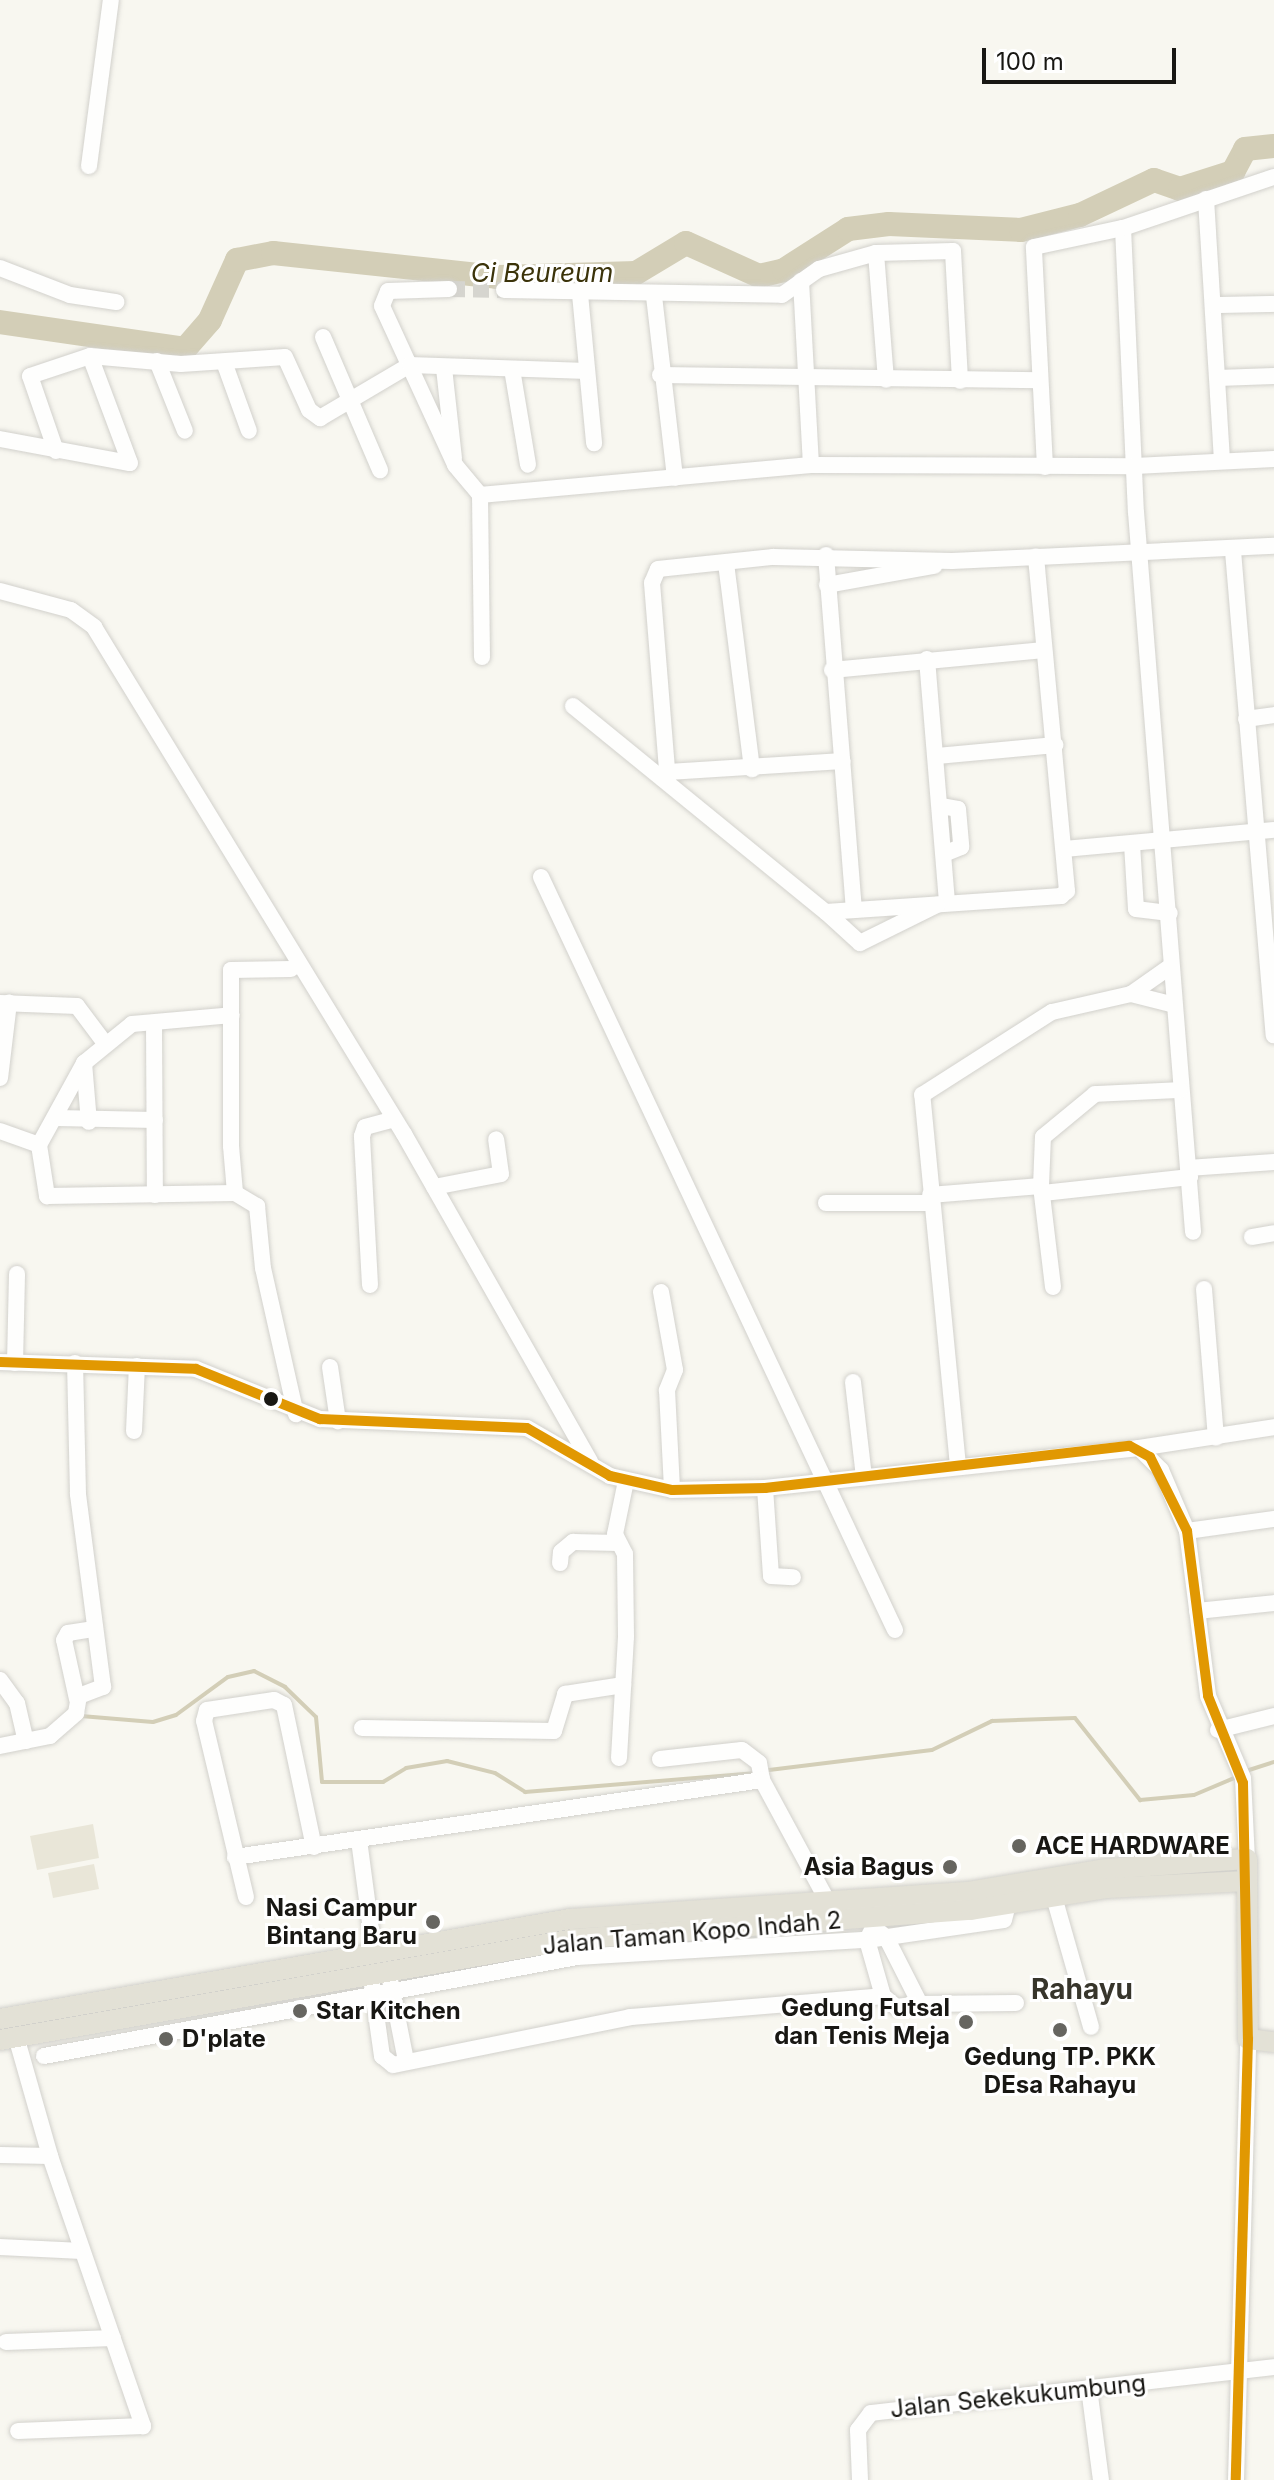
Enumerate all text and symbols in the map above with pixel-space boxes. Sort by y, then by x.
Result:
scale bar [986,32,1180,82]
text: 100 m [996,47,1064,76]
water label: Ci Beureum [471,257,613,289]
unlabelled marker [263,1391,279,1407]
place label: ACE HARDWARE [1035,1832,1230,1860]
marker: ACE HARDWARE [1010,1837,1028,1855]
place label: Asia Bagus [803,1853,934,1881]
marker: Asia Bagus [941,1858,959,1876]
place label: Nasi Campur Bintang Baru [266,1894,417,1950]
street label: Jalan Taman Kopo Indah 2 [541,1906,843,1960]
marker: Nasi Campur Bintang Baru [424,1913,442,1931]
district label: Rahayu [1031,1972,1133,2006]
place label: Gedung Futsal dan Tenis Meja [774,1994,950,2050]
place label: Star Kitchen [316,1997,461,2025]
marker: Star Kitchen [291,2002,309,2020]
marker: Gedung Futsal dan Tenis Meja [957,2013,975,2031]
marker: Gedung TP. PKK DEsa Rahayu [1051,2021,1069,2039]
place label: D'plate [182,2025,266,2053]
marker: D'plate [157,2030,175,2048]
place label: Gedung TP. PKK DEsa Rahayu [964,2043,1156,2099]
street label: Jalan Sekekukumbung [889,2368,1147,2424]

